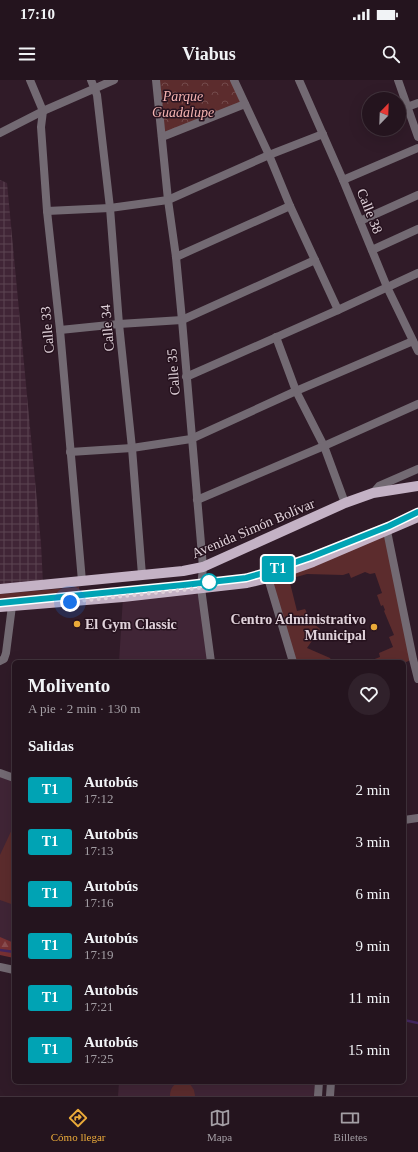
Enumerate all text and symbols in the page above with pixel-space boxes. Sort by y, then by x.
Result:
text: 17:10 [20,6,55,22]
icon: menu [16,43,38,65]
icon: search [380,43,402,65]
text: Viabus [182,44,236,64]
park label: Parque Guadalupe [152,89,214,120]
north arrow [362,92,406,136]
map controls [362,92,406,136]
street label: Calle 38 [354,187,385,236]
street label: Calle 34 [98,304,117,352]
street label: Calle 33 [38,306,57,354]
street label: Calle 35 [164,348,183,396]
street label: Avenida Simón Bolívar [190,496,317,561]
line badge: T1 [260,556,296,582]
text: T1 [270,561,286,576]
unlabelled marker [200,573,218,591]
your location [60,592,80,612]
place label: Centro Administrativo Municipal [231,612,366,643]
place label: El Gym Classic [85,617,177,632]
marker: El Gym Classic [72,619,82,629]
marker: Centro Administrativo Municipal [369,622,379,632]
button: heart [348,673,390,715]
text: Molivento [28,675,110,696]
text: A pie · 2 min · 130 m [28,701,140,716]
text: Salidas [28,738,74,754]
text: Autobús [84,774,138,790]
text: T1 [42,782,58,797]
text: 2 min [355,782,390,798]
text: 17:12 [84,791,114,806]
text: Autobús [84,826,138,842]
text: T1 [42,834,58,849]
text: 3 min [355,834,390,850]
text: 17:13 [84,843,114,858]
text: Autobús [84,878,138,894]
text: T1 [42,886,58,901]
text: 6 min [355,886,390,902]
text: 17:16 [84,895,114,910]
text: Autobús [84,930,138,946]
text: T1 [42,938,58,953]
text: 9 min [355,938,390,954]
text: 17:19 [84,947,114,962]
text: Autobús [84,982,138,998]
text: T1 [42,990,58,1005]
text: 11 min [348,990,390,1006]
text: 17:21 [84,999,114,1014]
text: Autobús [84,1034,138,1050]
text: T1 [42,1042,58,1057]
text: 15 min [348,1042,390,1058]
text: 17:25 [84,1051,114,1066]
tab: Cómo llegar [51,1107,105,1143]
tab: Mapa [207,1107,232,1143]
tab: Billetes [334,1107,367,1143]

